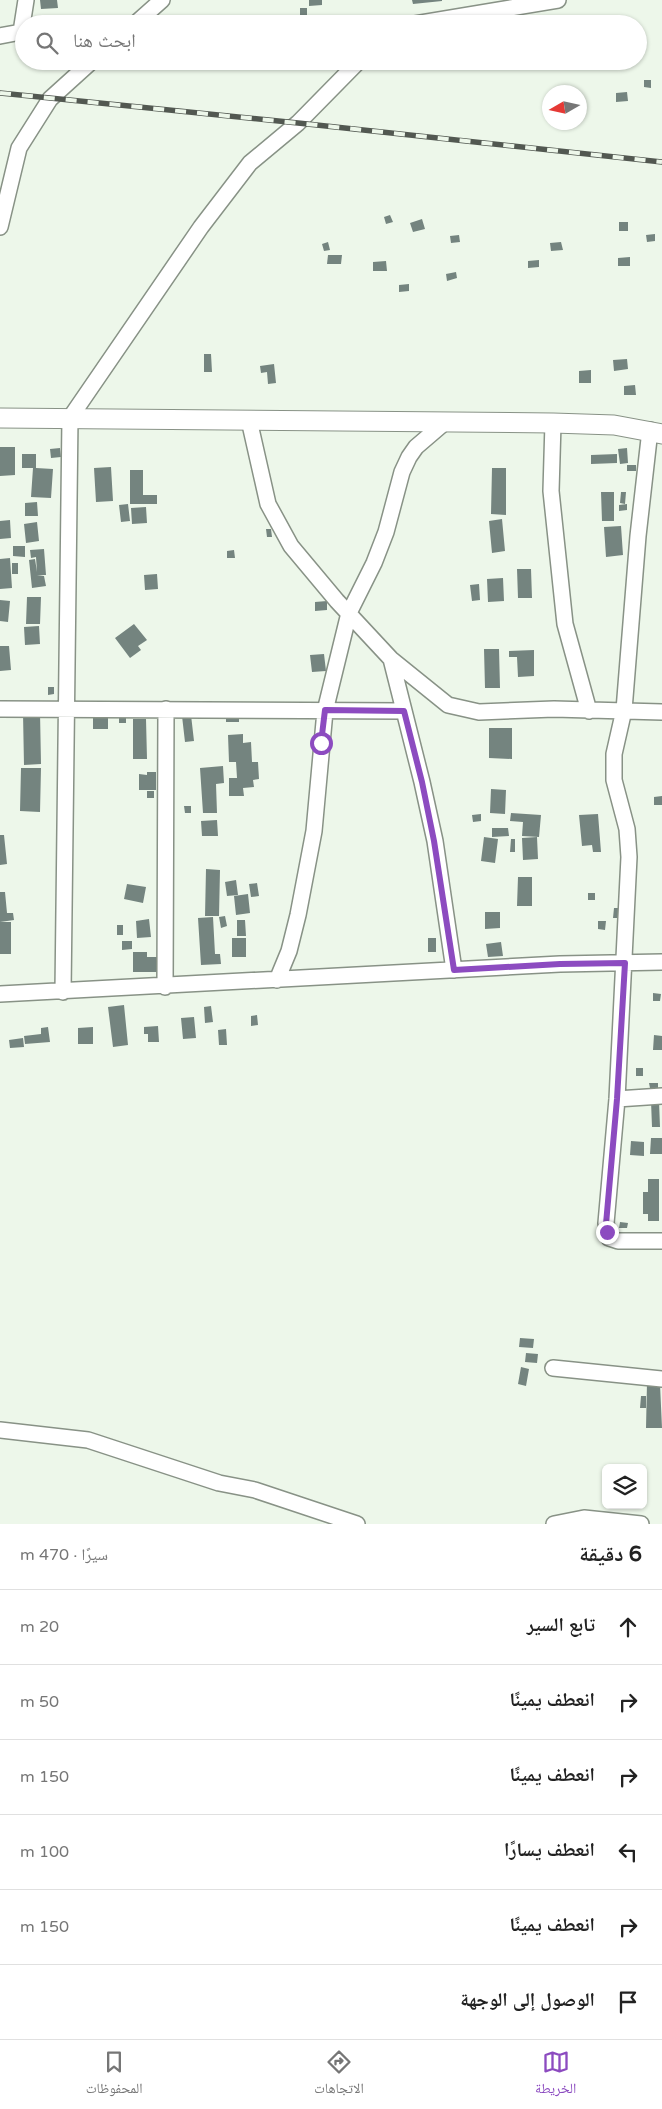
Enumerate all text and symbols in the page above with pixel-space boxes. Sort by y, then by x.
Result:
search box [15,15,647,70]
icon: search [33,29,61,57]
text: ابحث هنا [73,30,136,52]
north arrow [542,85,587,130]
route start [310,732,333,755]
route end [596,1221,619,1244]
map controls [602,1464,647,1509]
button: layers [602,1464,647,1509]
text: 6 دقيقة [579,1542,642,1567]
text: سيرًا · 470 m [20,1545,108,1565]
icon: ahead [614,1613,642,1641]
text: تابع السير [527,1614,595,1636]
text: 20 m [20,1617,59,1637]
icon: right [614,1688,642,1716]
text: انعطف يمينًا [509,1689,595,1711]
text: 50 m [20,1692,59,1712]
icon: right [614,1763,642,1791]
text: انعطف يمينًا [509,1764,595,1786]
text: 150 m [20,1767,69,1787]
icon: left [614,1838,642,1866]
text: انعطف يسارًا [504,1839,595,1861]
text: 100 m [20,1842,69,1862]
icon: right [614,1913,642,1941]
text: انعطف يمينًا [509,1914,595,1936]
text: 150 m [20,1917,69,1937]
icon: arrive [614,1988,642,2016]
text: الوصول إلى الوجهة [460,1989,595,2011]
tab: المحفوظات [86,2048,143,2102]
tab: الاتجاهات [314,2048,364,2102]
tab: الخريطة [535,2048,576,2102]

